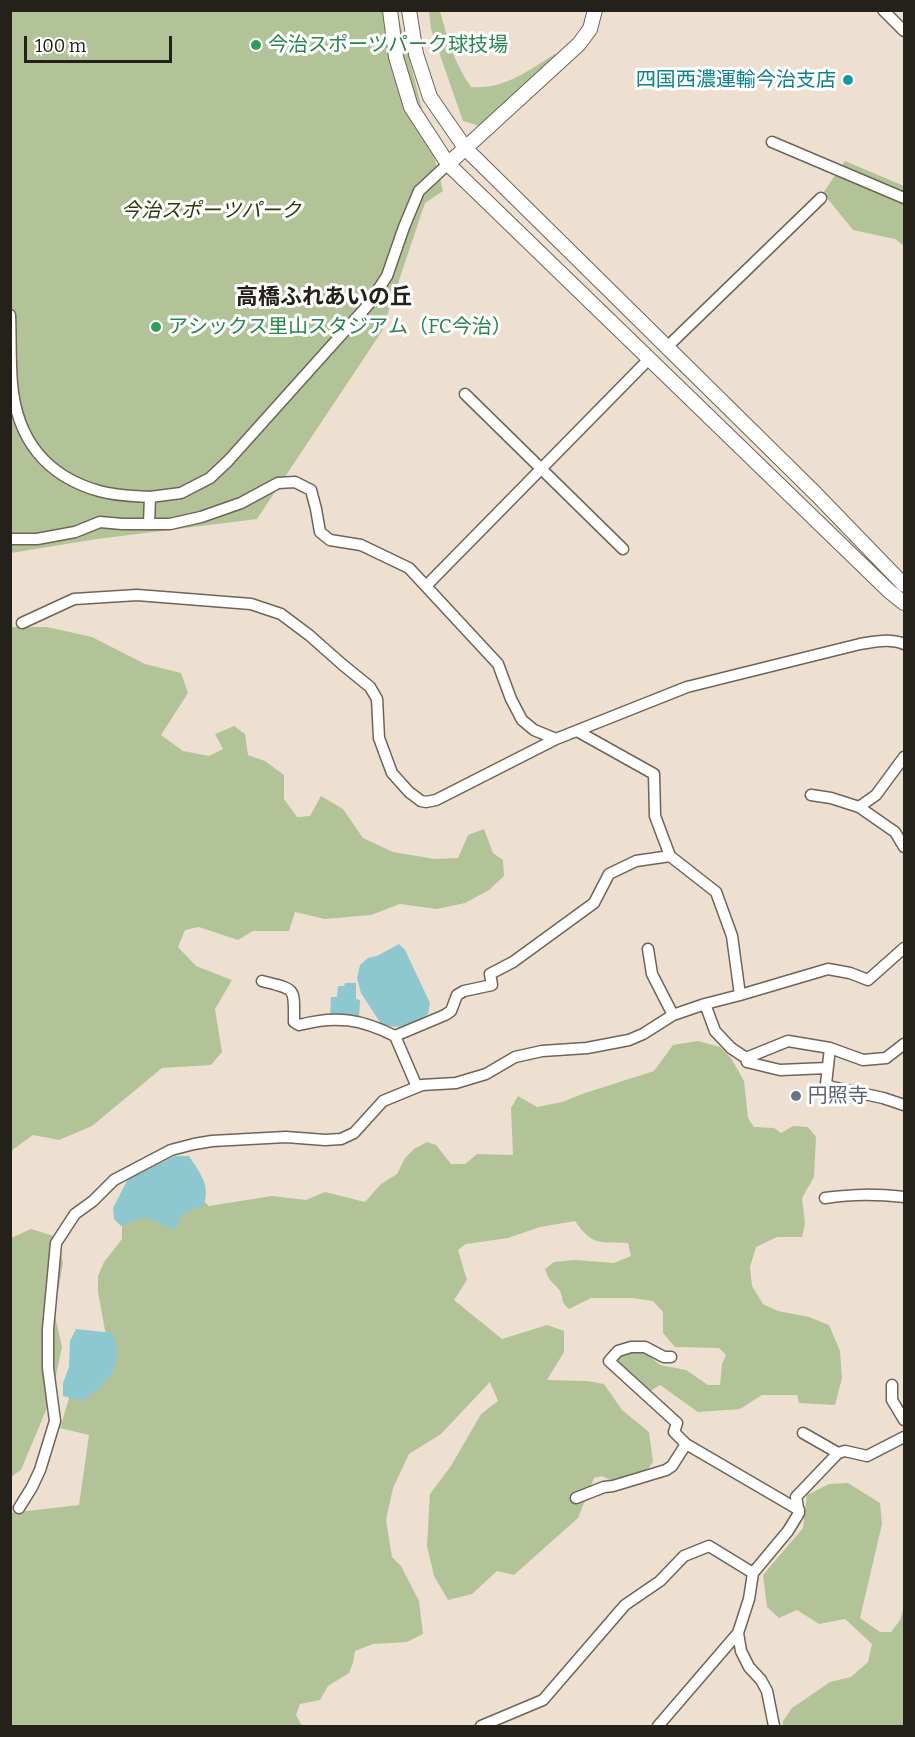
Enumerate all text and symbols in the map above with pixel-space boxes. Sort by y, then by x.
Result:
scale bar [27,24,176,62]
place label: 今治スポーツパーク球技場 [268,33,508,57]
text: 100 m [35,35,86,57]
marker: 今治スポーツパーク球技場 [249,38,263,52]
place label: 四国西濃運輸今治支店 [636,68,836,92]
marker: 四国西濃運輸今治支店 [841,73,855,87]
park label: 今治スポーツパーク [121,199,301,223]
district label: 高橋ふれあいの丘 [236,285,412,311]
place label: アシックス里山スタジアム（FC今治） [168,315,512,339]
marker: アシックス里山スタジアム（FC今治） [149,320,163,334]
place label: 円照寺 [808,1084,868,1108]
marker: 円照寺 [789,1089,803,1103]

